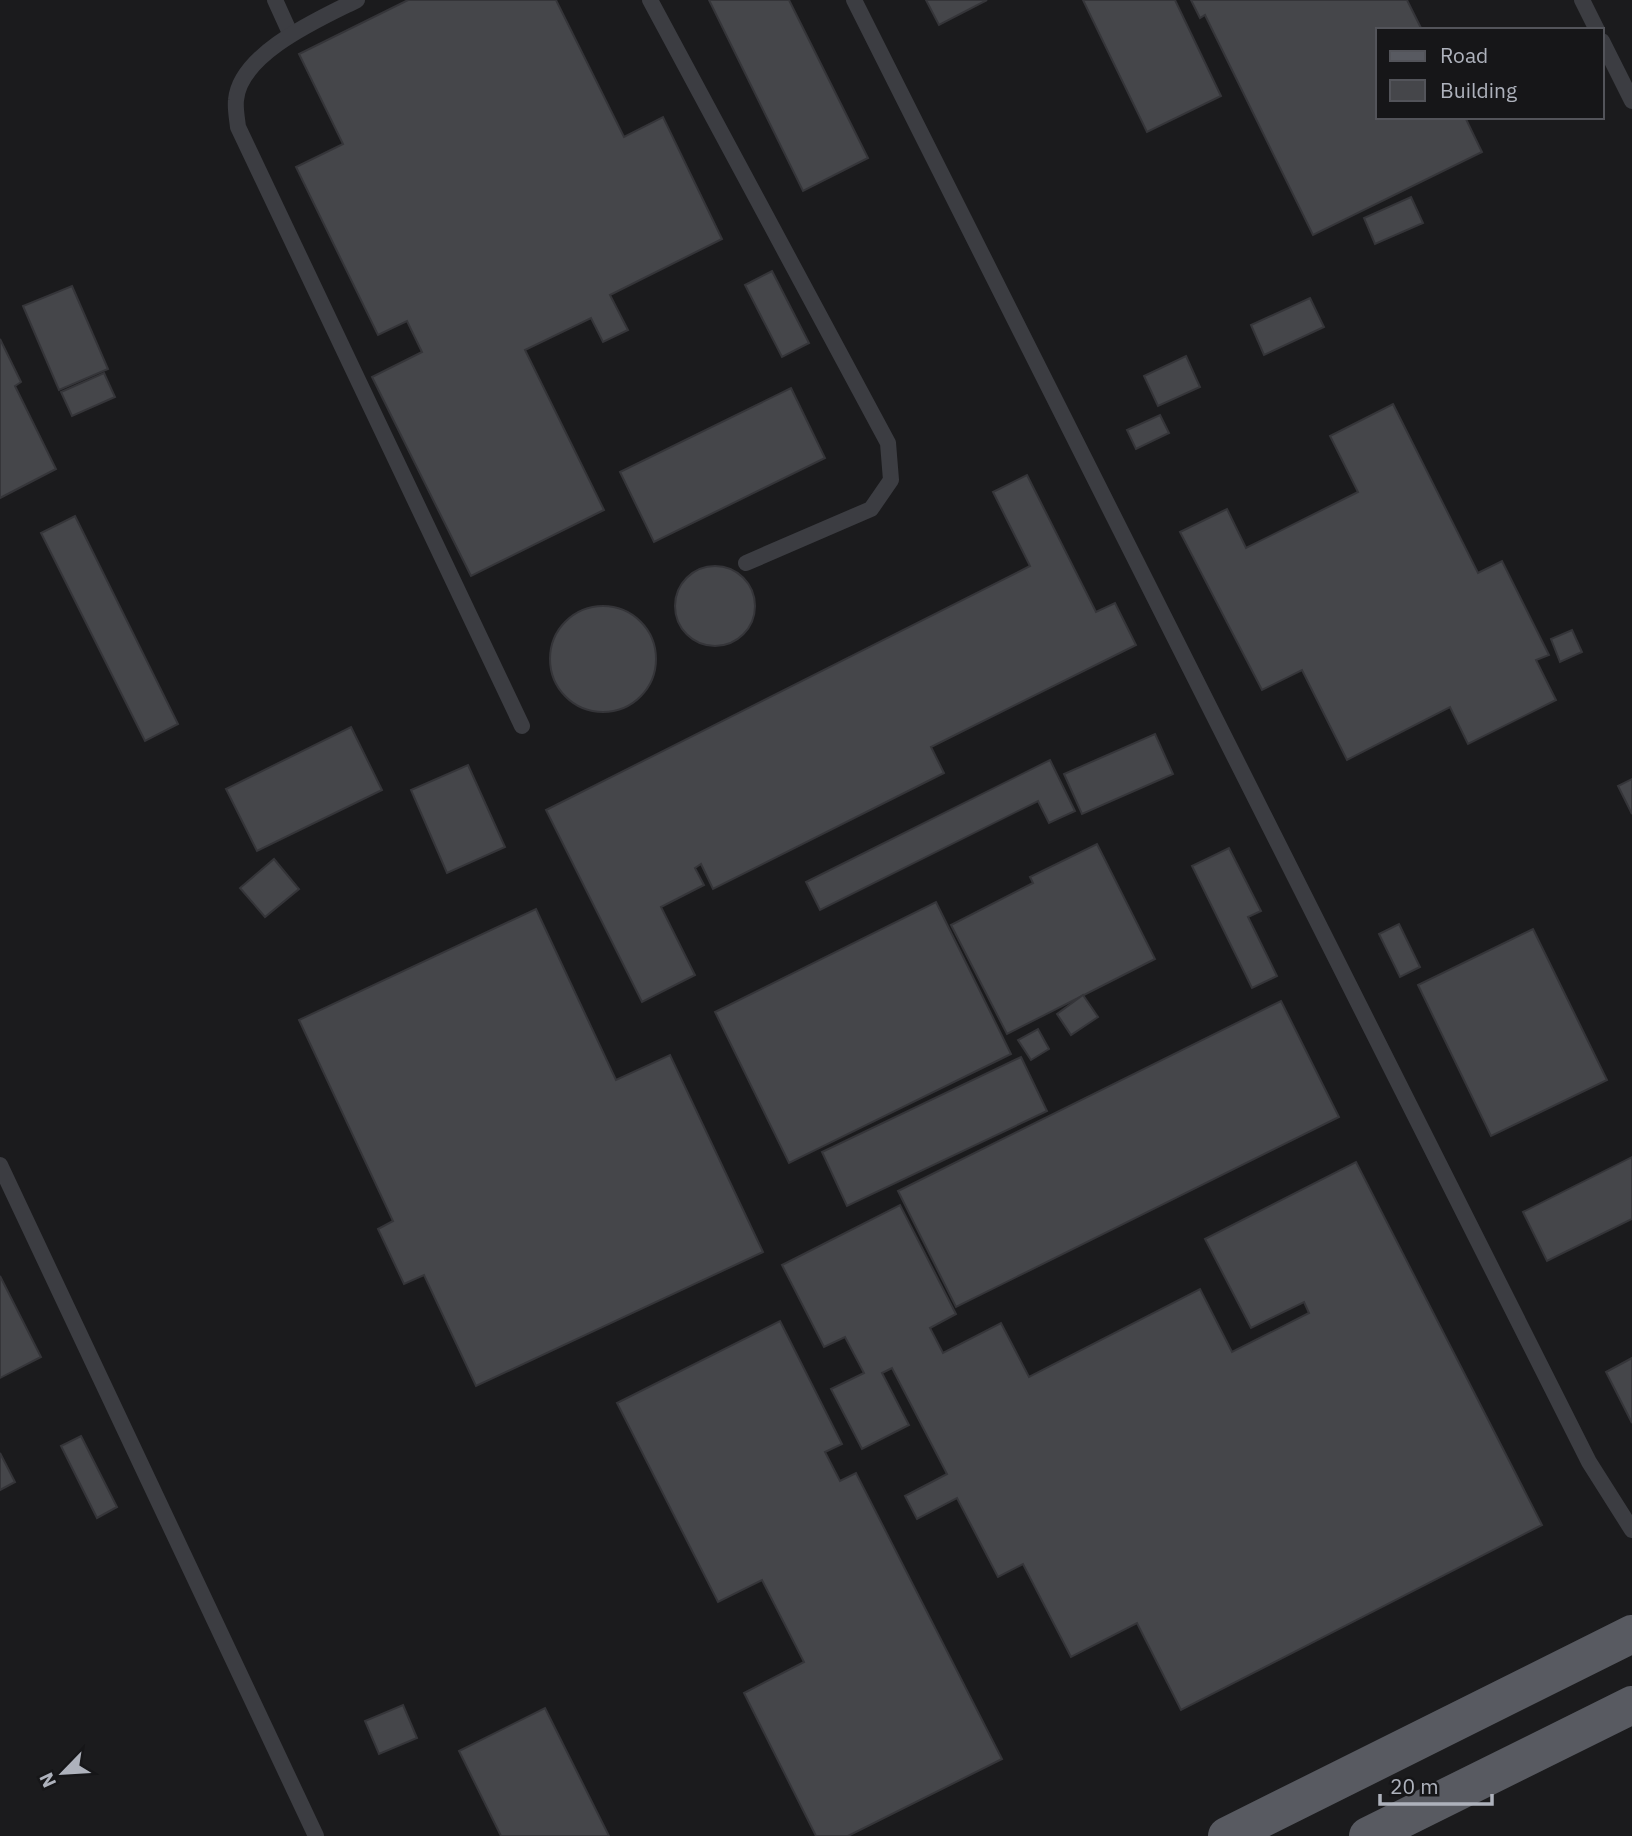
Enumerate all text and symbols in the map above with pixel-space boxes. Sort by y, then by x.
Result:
legend [1376,28,1604,119]
text: Road [1440,41,1488,69]
text: Building [1440,76,1517,104]
north arrow [28,1738,98,1808]
scale bar [1380,1762,1492,1806]
text: N [34,1769,61,1791]
text: 20 m [1390,1772,1439,1800]

